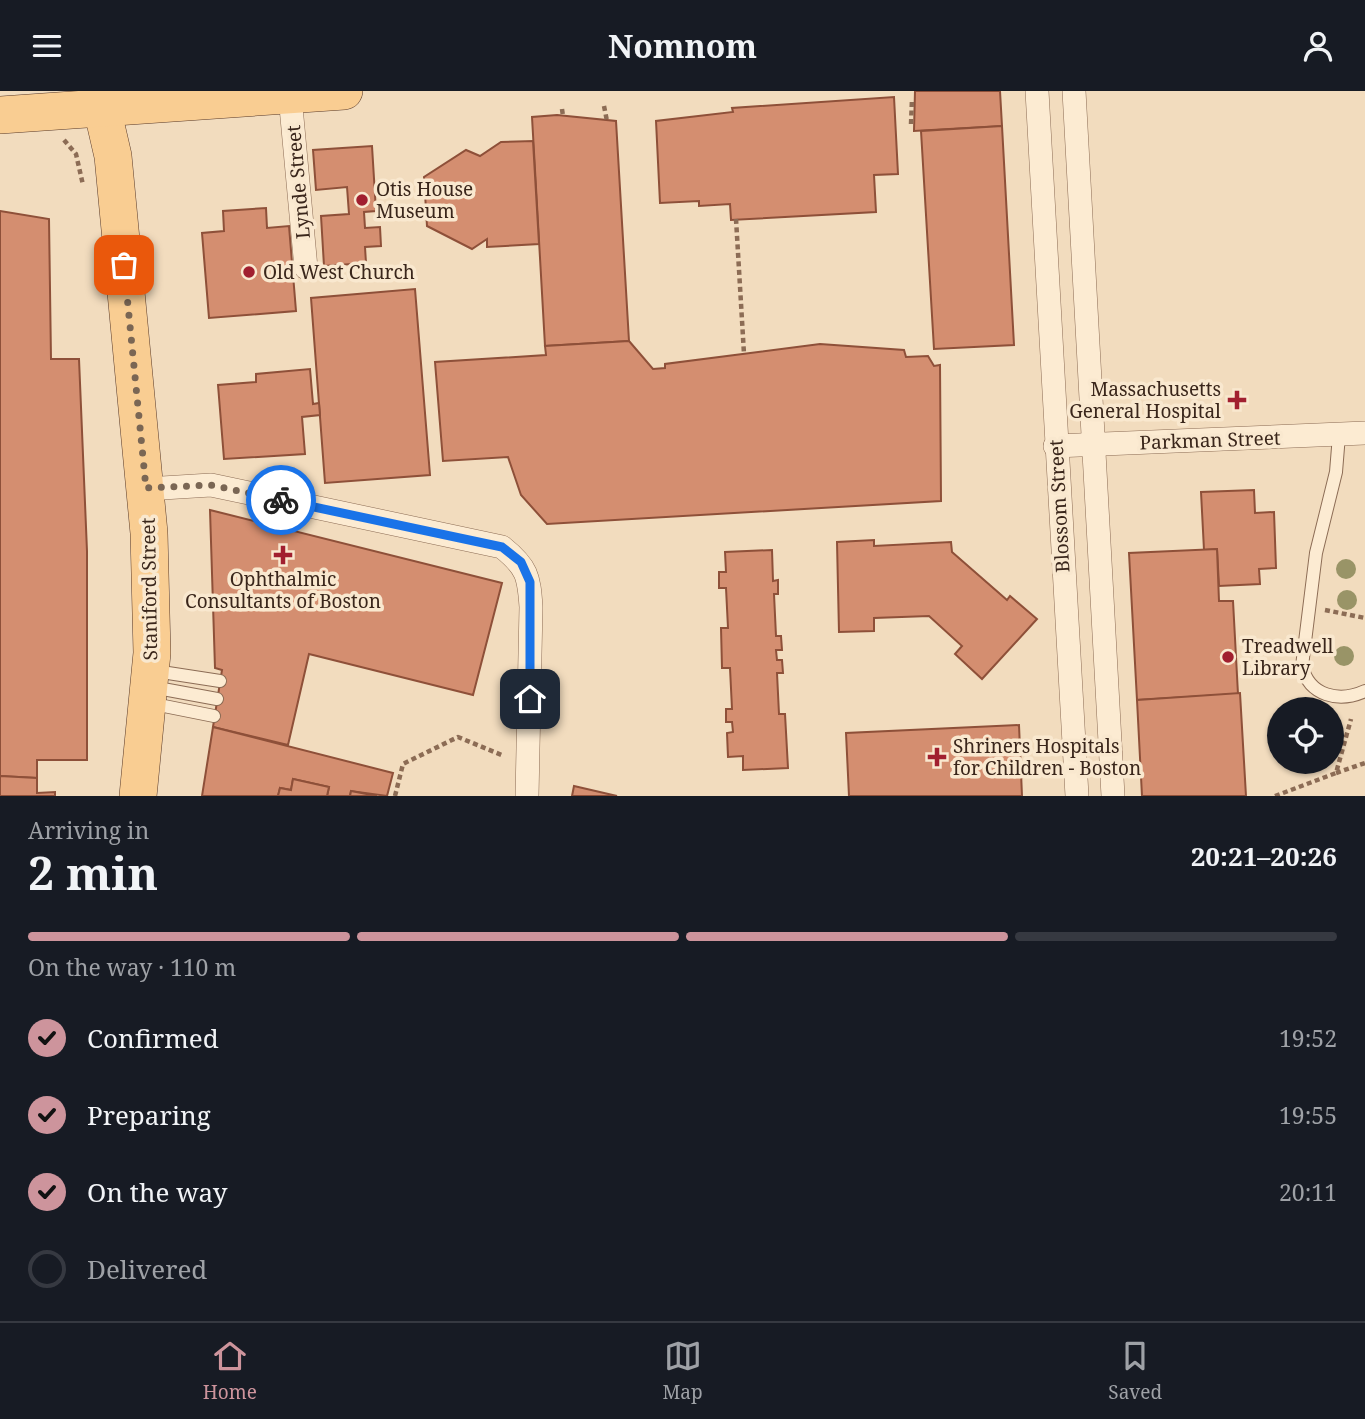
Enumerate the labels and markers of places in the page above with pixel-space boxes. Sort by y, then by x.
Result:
place label: Otis House Museum [376,176,473,224]
marker: Otis House Museum [354,192,370,208]
pin [94,235,154,295]
place label: Old West Church [263,259,415,285]
marker: Old West Church [241,264,257,280]
place label: Massachusetts General Hospital [1069,376,1221,424]
marker: Massachusetts General Hospital [1227,390,1247,410]
marker: Ophthalmic Consultants of Boston [273,545,293,565]
place label: Ophthalmic Consultants of Boston [185,566,381,614]
place label: Treadwell Library [1242,633,1334,681]
marker: Treadwell Library [1220,649,1236,665]
pin [500,669,560,729]
place label: Shriners Hospitals for Children - Boston [953,733,1141,781]
marker: Shriners Hospitals for Children - Boston [927,747,947,767]

